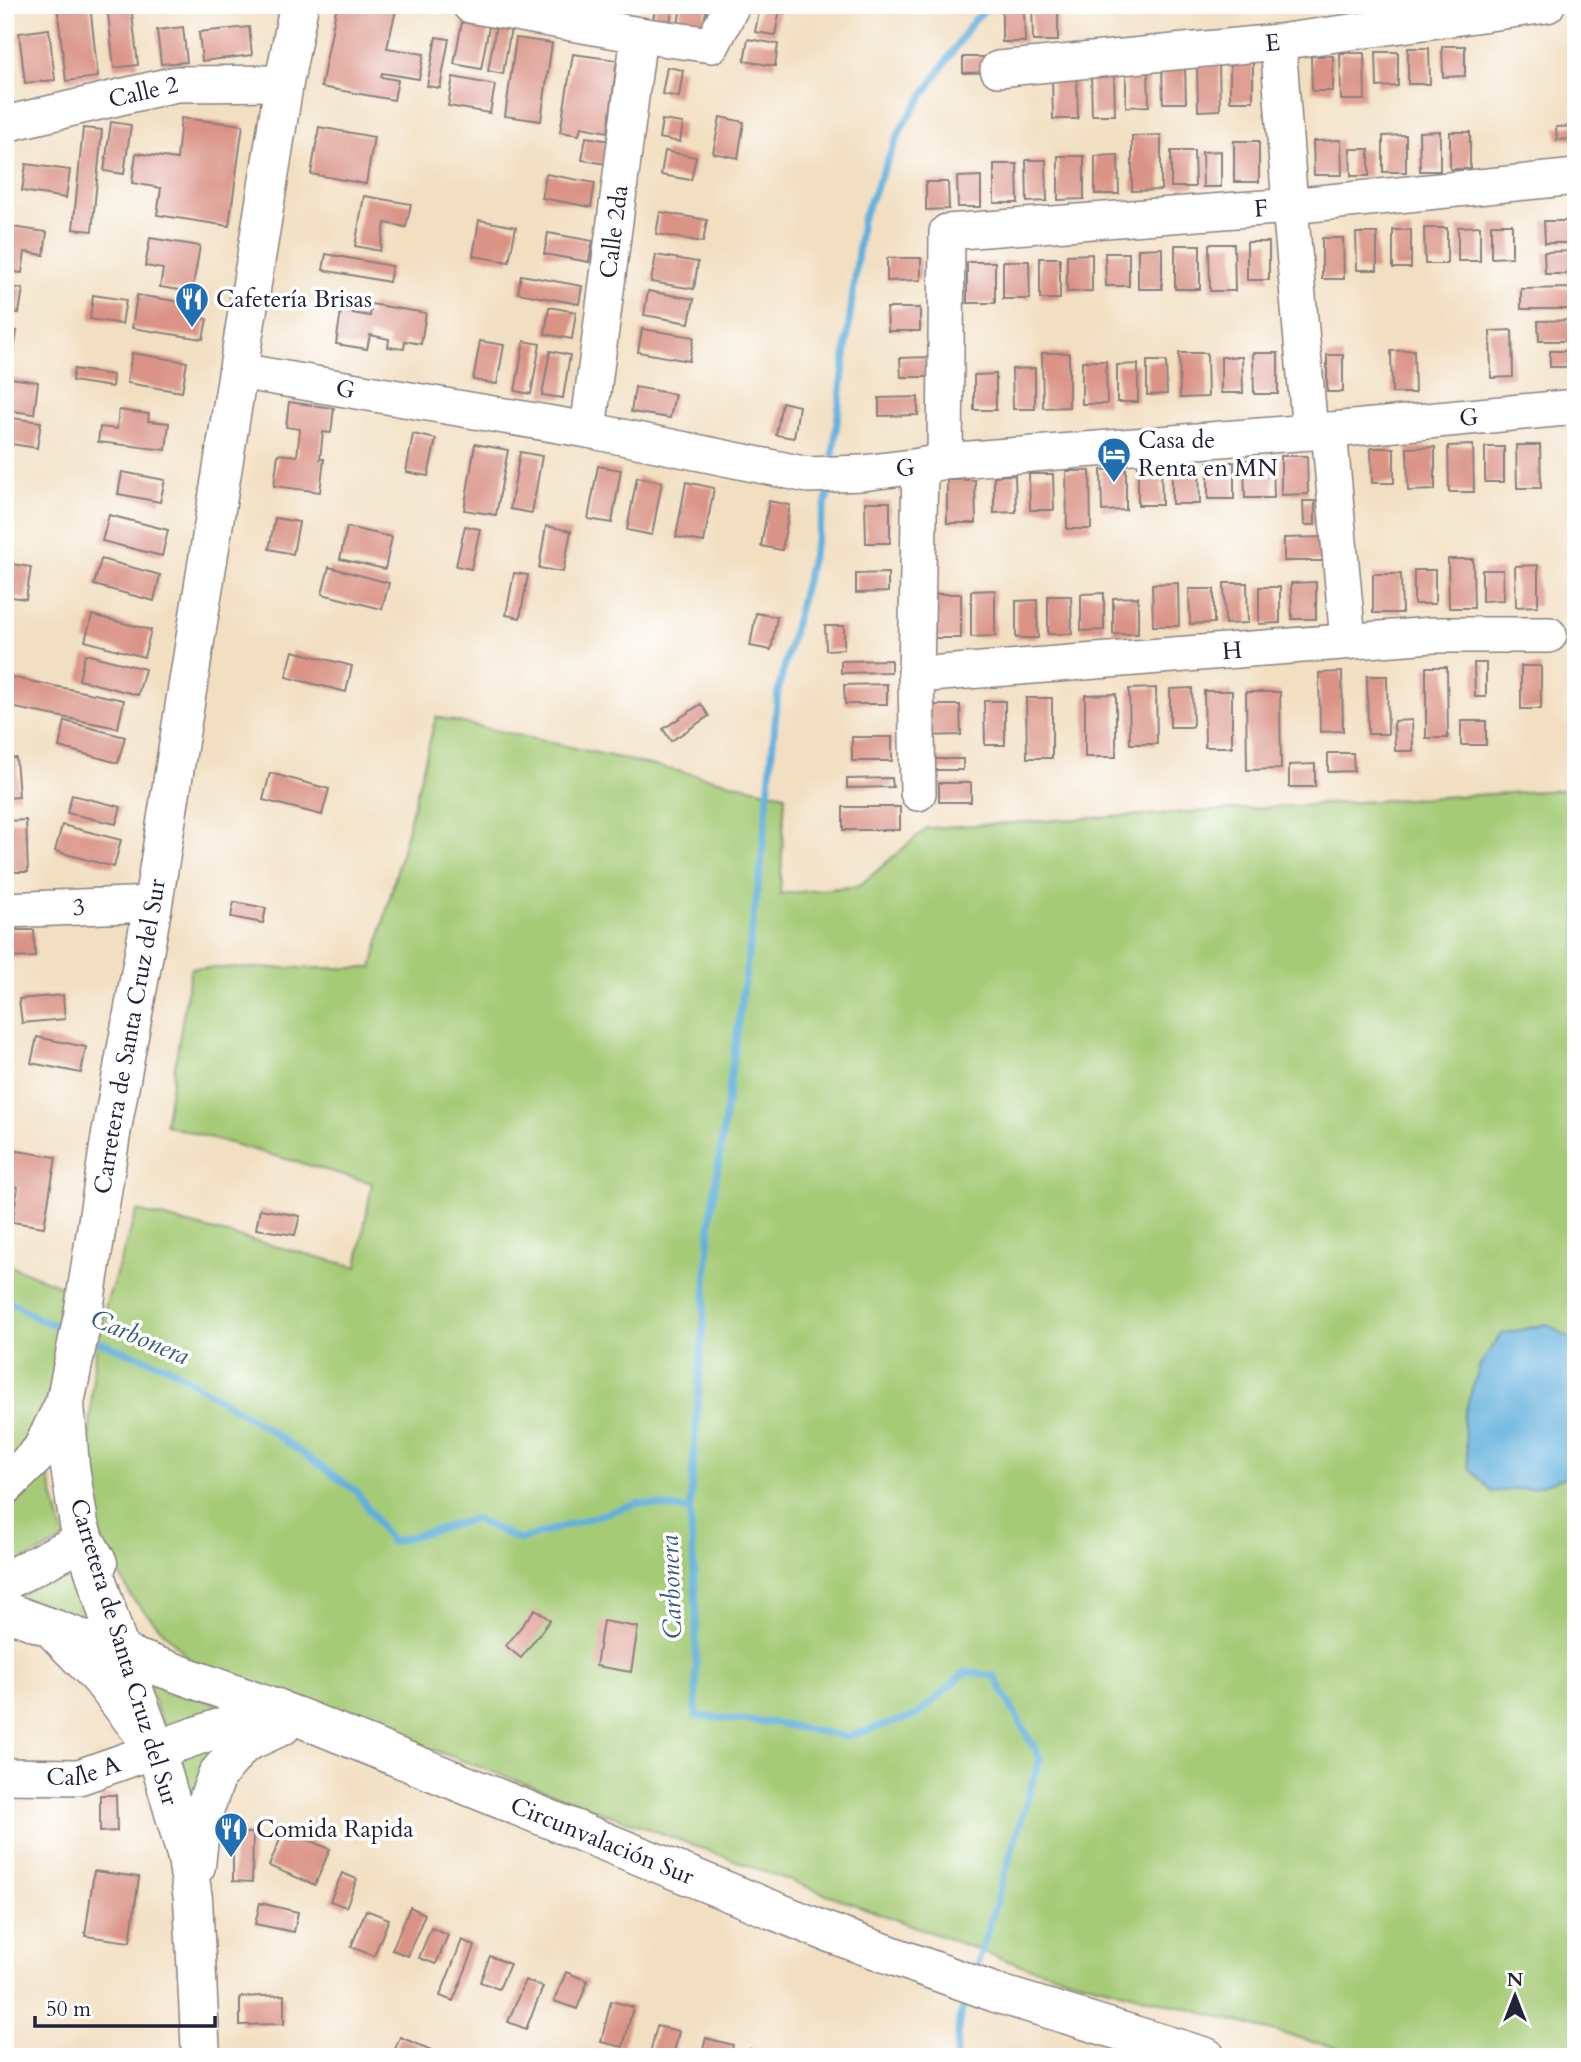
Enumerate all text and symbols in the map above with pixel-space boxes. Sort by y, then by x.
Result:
street label: E [1264,25,1282,60]
street label: Calle 2 [105,68,181,116]
street label: Calle 2da [591,182,636,280]
street label: F [1253,191,1269,225]
restaurant icon: Cafetería Brisas [173,280,211,329]
place label: Cafetería Brisas [216,283,372,316]
street label: G [333,371,358,407]
street label: G [1458,400,1480,434]
place label: Casa de Renta en MN [1138,424,1278,485]
hotel icon: Casa de Renta en MN [1095,435,1133,484]
street label: G [894,450,917,485]
street label: H [1221,633,1243,668]
street label: Carretera de Santa Cruz del Sur [85,876,173,1196]
street label: 3 [72,890,86,924]
water label: Carbonera [85,1301,195,1374]
street label: Carretera de Santa Cruz del Sur [62,1494,187,1810]
water label: Carbonera [652,1534,690,1640]
street label: Calle A [46,1747,126,1794]
street label: Circunvalación Sur [506,1788,699,1893]
restaurant icon: Comida Rapida [212,1810,250,1859]
place label: Comida Rapida [256,1813,414,1846]
north arrow [1480,1960,1550,2030]
text: N [1507,1967,1524,1993]
scale bar [35,1985,215,2029]
text: 50 m [46,1995,91,2024]

